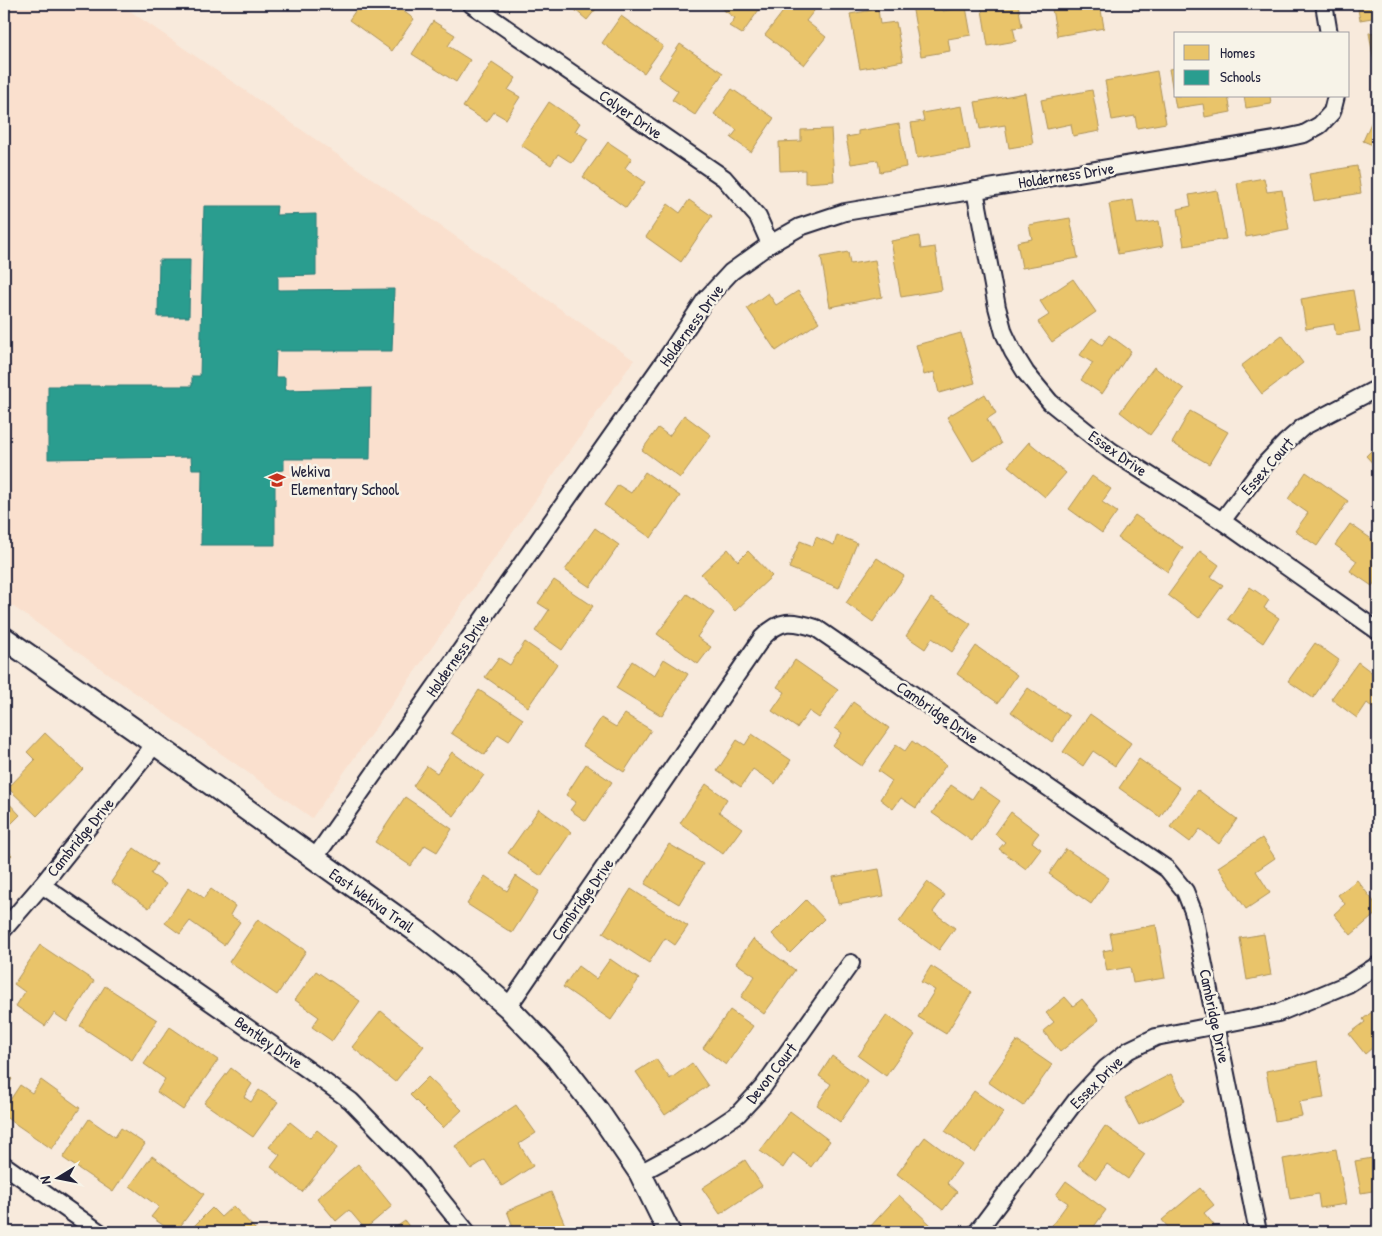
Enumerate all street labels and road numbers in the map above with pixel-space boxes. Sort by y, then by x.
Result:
street label: Colyer Drive [595,84,668,144]
street label: Holderness Drive [1017,156,1116,193]
street label: Holderness Drive [654,279,729,371]
street label: Essex Drive [1084,425,1152,482]
street label: Essex Court [1236,432,1299,500]
street label: Holderness Drive [420,609,494,701]
street label: Cambridge Drive [892,676,984,749]
street label: Cambridge Drive [41,792,119,881]
street label: Cambridge Drive [546,853,619,945]
street label: East Wekiva Trail [325,863,420,938]
street label: Cambridge Drive [1194,967,1236,1066]
street label: Bentley Drive [231,1011,308,1074]
street label: Devon Court [740,1038,802,1108]
street label: Essex Drive [1065,1050,1128,1113]

